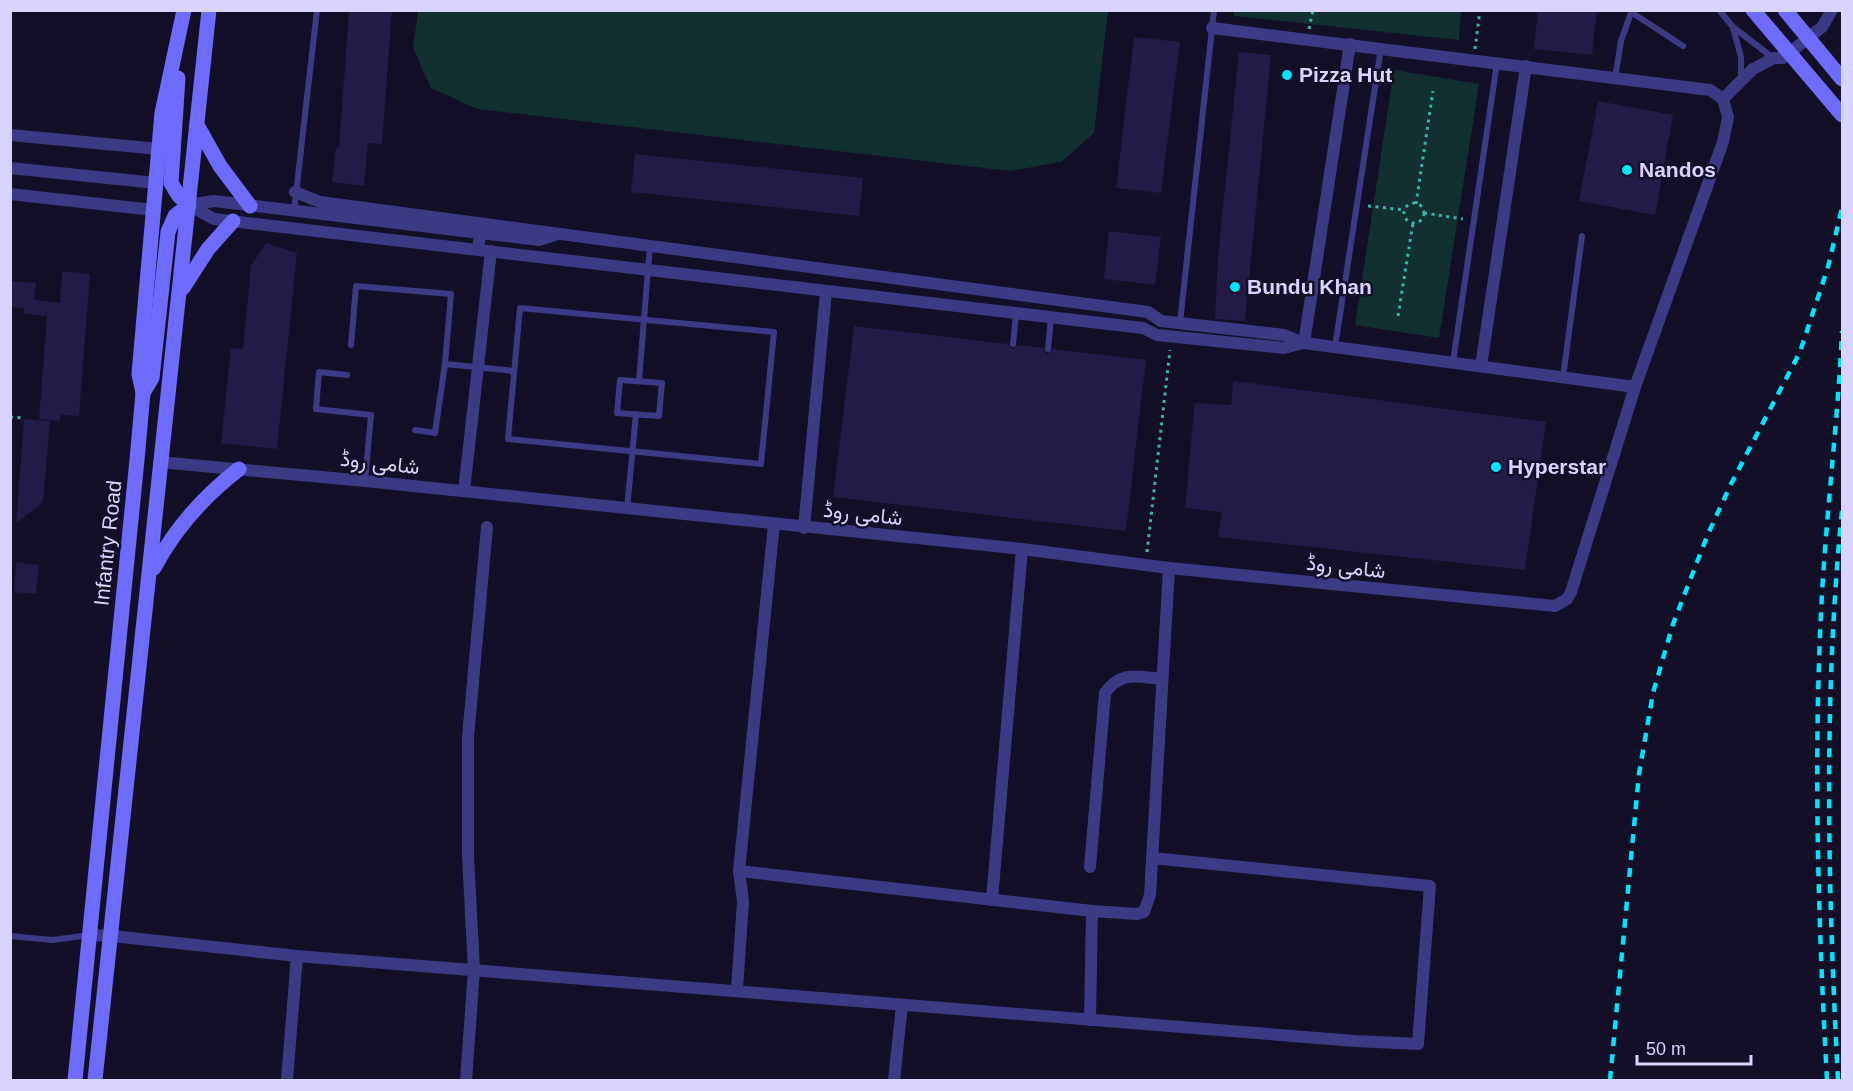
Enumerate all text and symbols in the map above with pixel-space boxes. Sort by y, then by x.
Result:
place label: Pizza Hut [1299,63,1392,86]
marker: Pizza Hut [1280,68,1294,82]
place label: Nandos [1639,158,1716,181]
marker: Nandos [1620,163,1634,177]
place label: Bundu Khan [1247,275,1372,298]
marker: Bundu Khan [1228,280,1242,294]
street label: شامی روڈ [339,447,421,480]
place label: Hyperstar [1508,455,1606,478]
marker: Hyperstar [1489,460,1503,474]
street label: Infantry Road [89,479,126,607]
street label: شامی روڈ [822,498,904,531]
street label: شامی روڈ [1305,551,1387,584]
scale bar [1637,1028,1751,1066]
text: 50 m [1646,1039,1686,1059]

